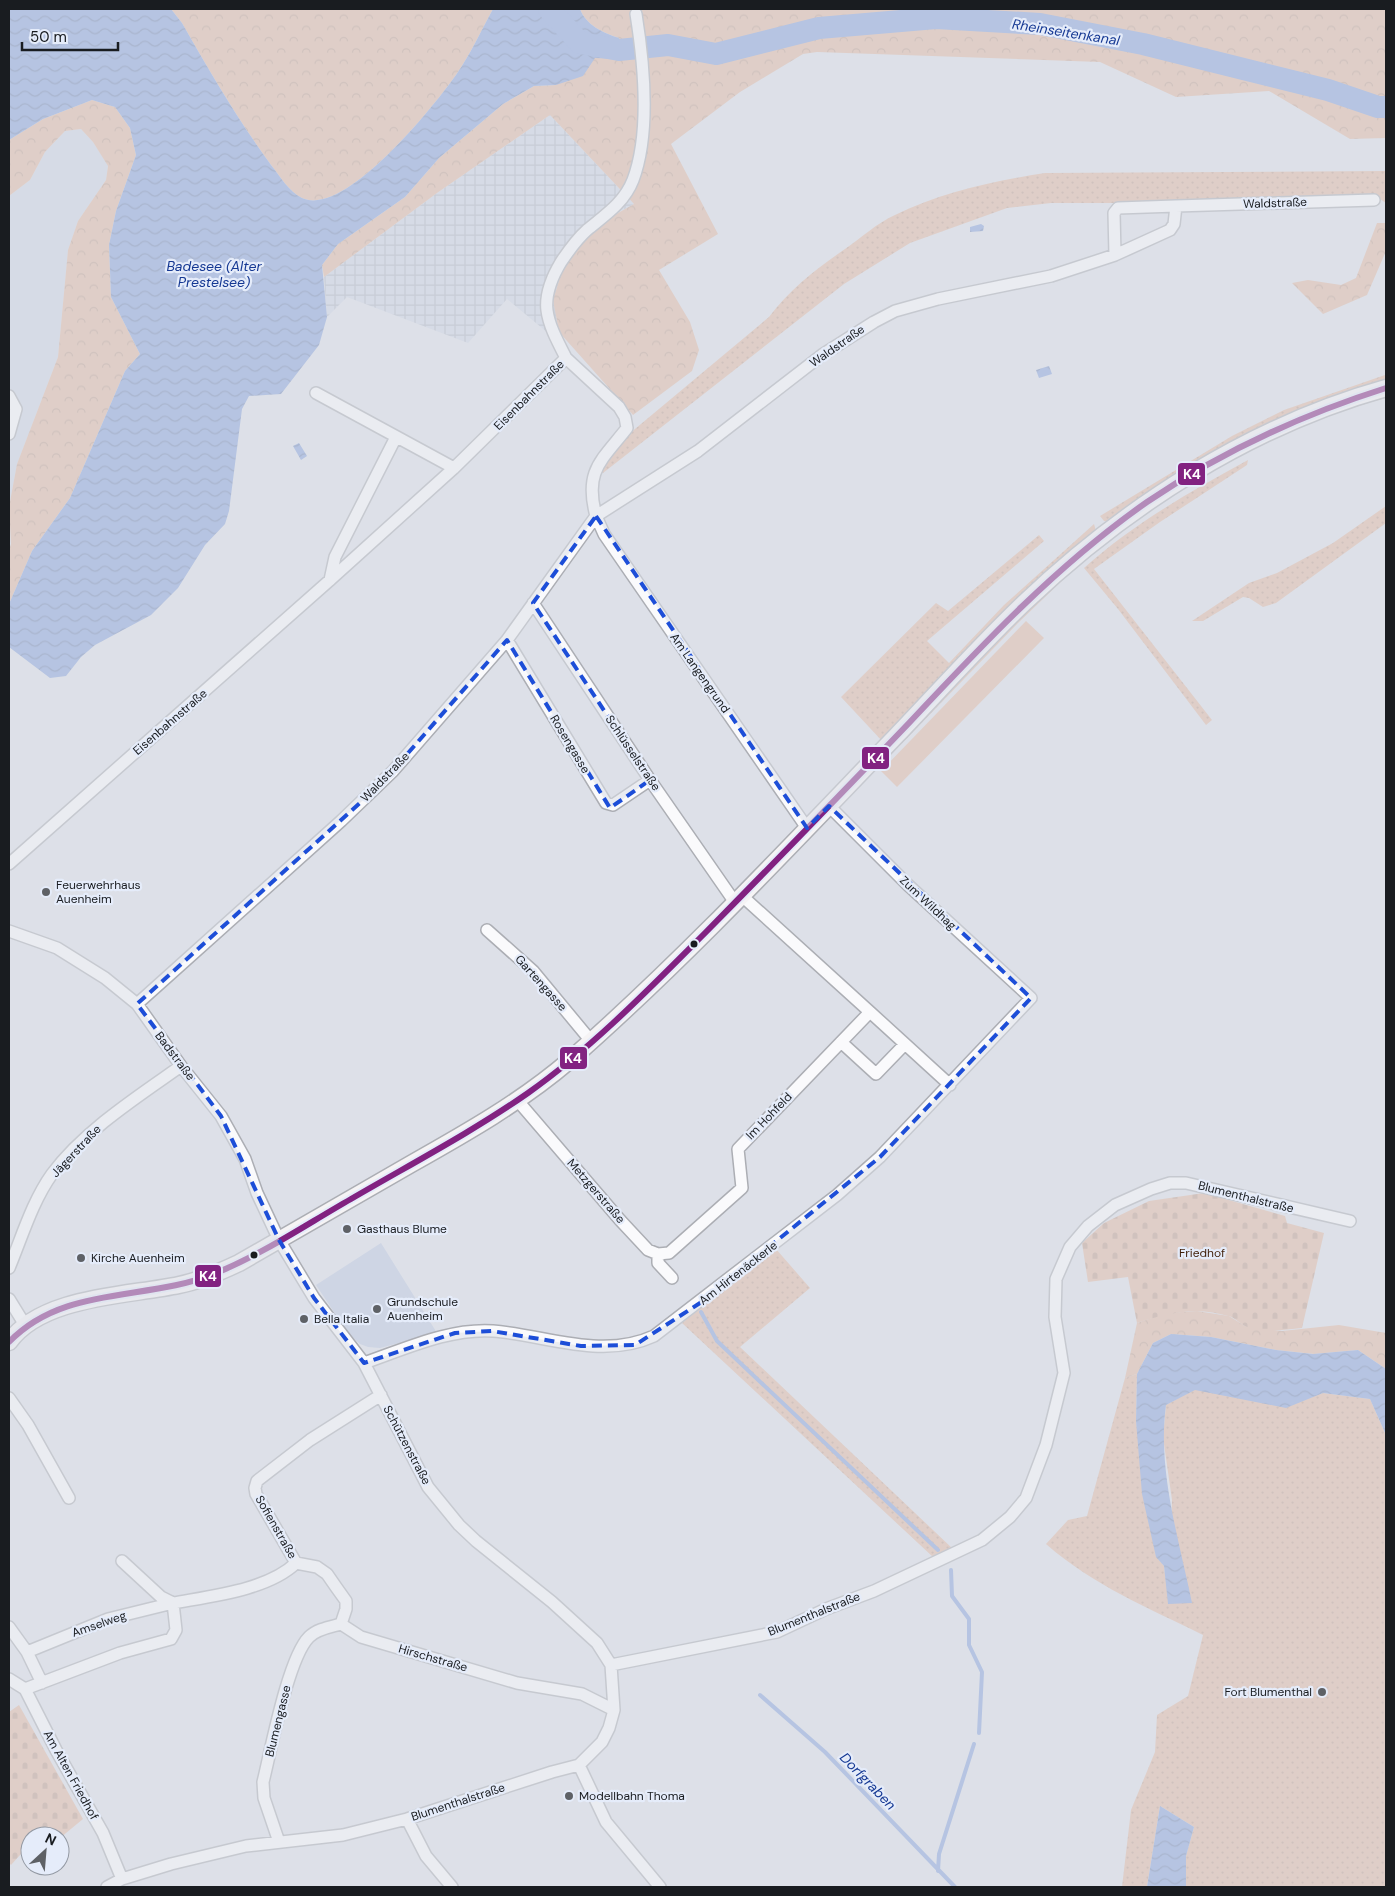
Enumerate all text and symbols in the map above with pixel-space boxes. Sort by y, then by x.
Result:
water label: Rheinseitenkanal [1011,15,1122,50]
scale bar [22,20,119,52]
text: 50 m [30,27,67,47]
street label: Waldstraße [1243,194,1307,212]
water label: Badesee (Alter Prestelsee) [166,257,262,291]
street label: Waldstraße [806,321,868,371]
street label: Eisenbahnstraße [490,356,568,434]
line badge: K4 [1177,462,1206,486]
text: K4 [1183,465,1201,483]
street label: Am Langengrund [666,630,734,716]
street label: Eisenbahnstraße [130,685,211,759]
street label: Rosengasse [546,712,594,776]
street label: Schlüsselstraße [602,712,664,794]
line badge: K4 [861,746,890,770]
street label: Waldstraße [357,748,413,805]
text: K4 [867,749,885,767]
street label: Zum Wildhag [896,873,960,934]
place label: Feuerwehrhaus Auenheim [56,877,141,907]
marker: Feuerwehrhaus Auenheim [40,886,52,898]
unlabelled marker [689,939,699,949]
street label: Gartengasse [511,951,571,1015]
street label: Badstraße [151,1028,199,1084]
line badge: K4 [559,1046,588,1070]
text: K4 [564,1049,582,1067]
street label: Im Hohfeld [742,1089,796,1143]
street label: Jägerstraße [48,1121,105,1181]
street label: Metzgerstraße [564,1155,629,1227]
street label: Blumenthalstraße [1197,1177,1296,1217]
place label: Gasthaus Blume [357,1221,447,1237]
marker: Gasthaus Blume [341,1223,353,1235]
street label: Am Hirtenäckerle [696,1237,781,1309]
park label: Friedhof [1179,1245,1225,1261]
place label: Kirche Auenheim [91,1250,185,1266]
unlabelled marker [249,1250,259,1260]
marker: Kirche Auenheim [75,1252,87,1264]
line badge: K4 [194,1264,222,1288]
text: K4 [199,1267,217,1285]
place label: Grundschule Auenheim [387,1294,458,1324]
marker: Grundschule Auenheim [371,1303,383,1315]
place label: Bella Italia [314,1311,369,1327]
marker: Bella Italia [298,1313,310,1325]
street label: Schützenstraße [379,1403,435,1488]
street label: Sofienstraße [251,1492,301,1562]
street label: Blumenthalstraße [766,1588,863,1640]
street label: Amselweg [70,1607,129,1641]
street label: Hirschstraße [397,1640,470,1676]
street label: Blumengasse [261,1683,295,1758]
place label: Fort Blumenthal [1224,1684,1312,1700]
marker: Fort Blumenthal [1316,1686,1328,1698]
street label: Am Alten Friedhof [40,1727,102,1823]
water label: Dorfgraben [836,1748,900,1814]
street label: Blumenthalstraße [409,1779,507,1825]
place label: Modellbahn Thoma [579,1788,685,1804]
marker: Modellbahn Thoma [563,1790,575,1802]
north arrow [20,1826,70,1876]
text: N [42,1829,59,1850]

